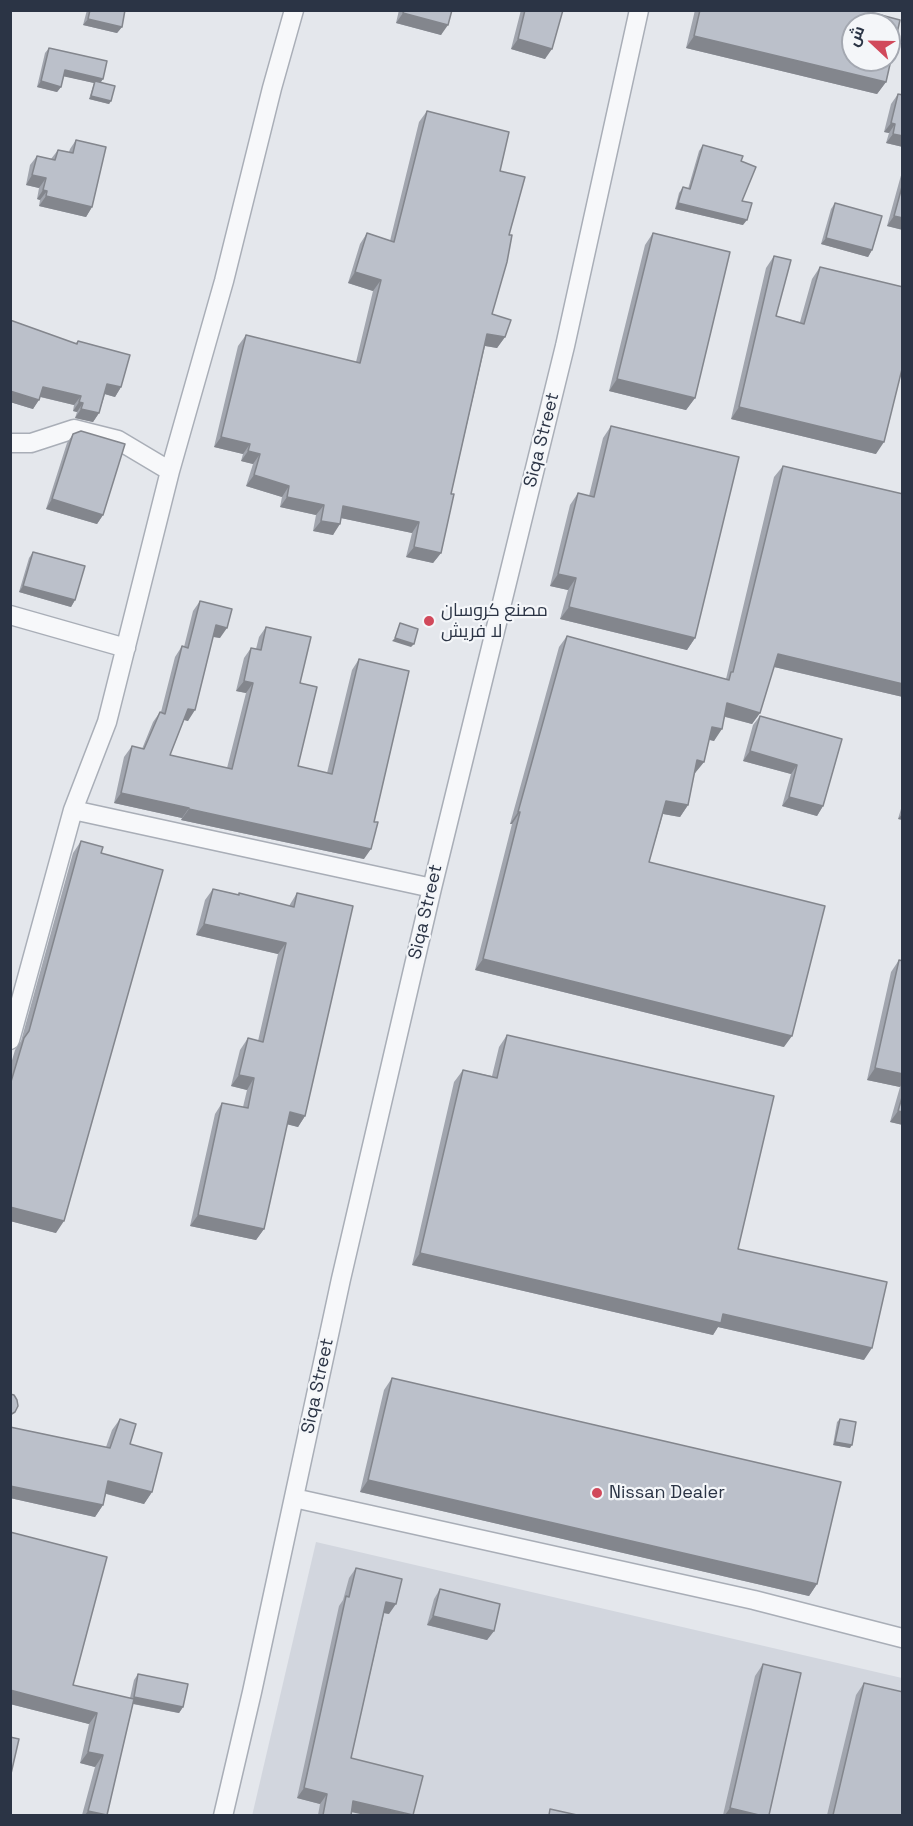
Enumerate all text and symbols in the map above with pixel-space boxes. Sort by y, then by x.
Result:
north arrow [841,12,901,72]
text: ش [842,22,869,49]
street label: Siqa Street [520,390,564,490]
place label: مصنع كروسان لا فريش [441,600,548,642]
marker: مصنع كروسان لا فريش [422,614,436,628]
street label: Siqa Street [405,862,447,962]
street label: Siqa Street [297,1336,339,1436]
place label: Nissan Dealer [609,1482,725,1504]
marker: Nissan Dealer [590,1486,604,1500]

